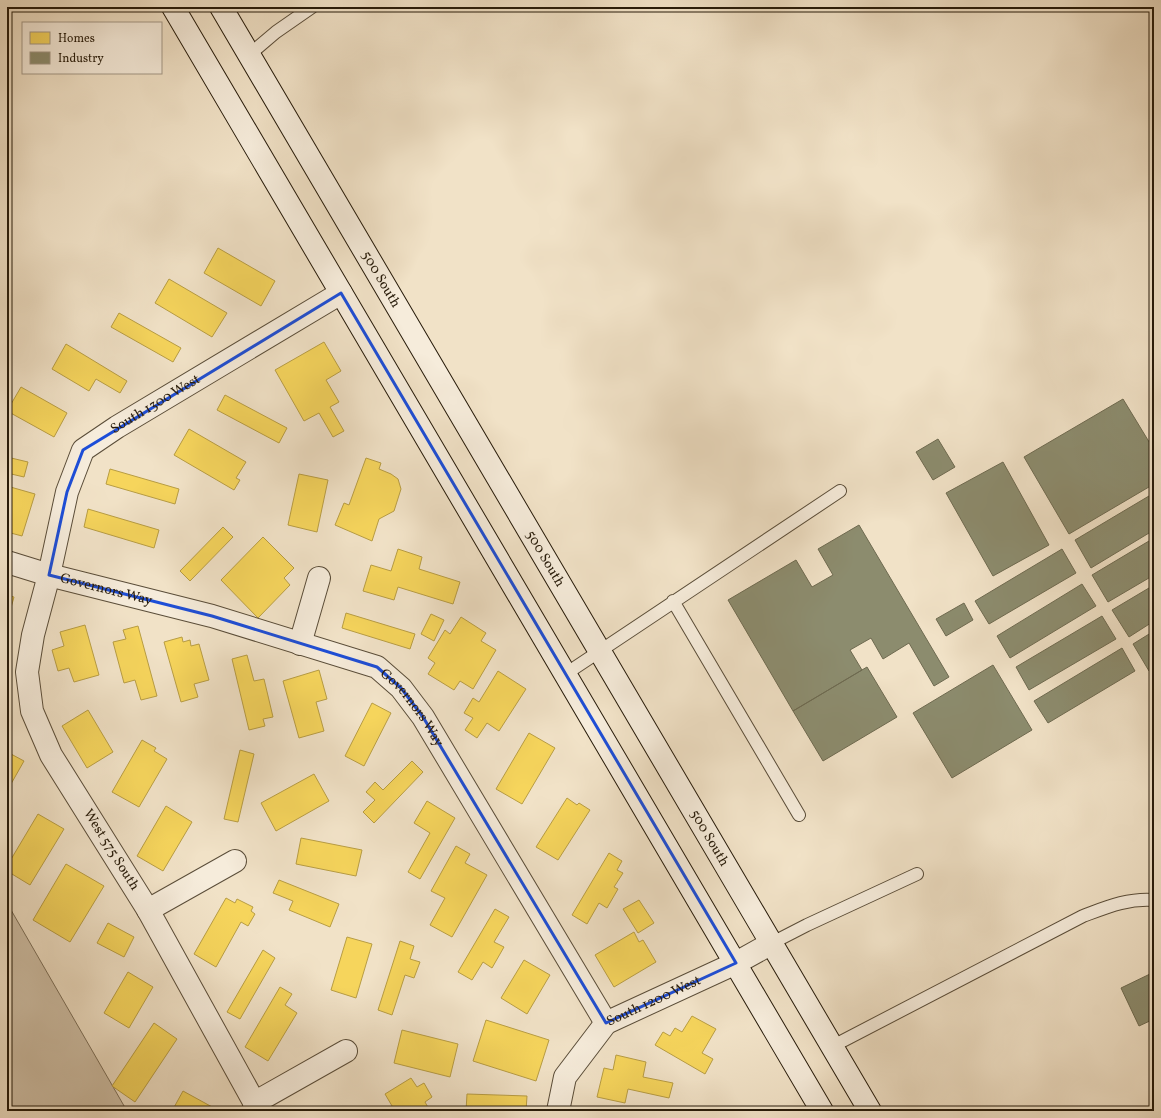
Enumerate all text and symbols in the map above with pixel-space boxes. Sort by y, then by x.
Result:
legend [22,22,162,74]
text: Homes [58,31,95,47]
text: Industry [58,51,104,67]
street label: 500 South [357,248,405,311]
street label: South 1300 West [107,370,204,438]
street label: 500 South [521,527,569,591]
street label: Governors Way [58,569,155,610]
street label: Governors Way [376,664,448,751]
street label: West 575 South [78,806,144,894]
street label: 500 South [685,806,734,870]
street label: South 1200 West [603,971,704,1031]

